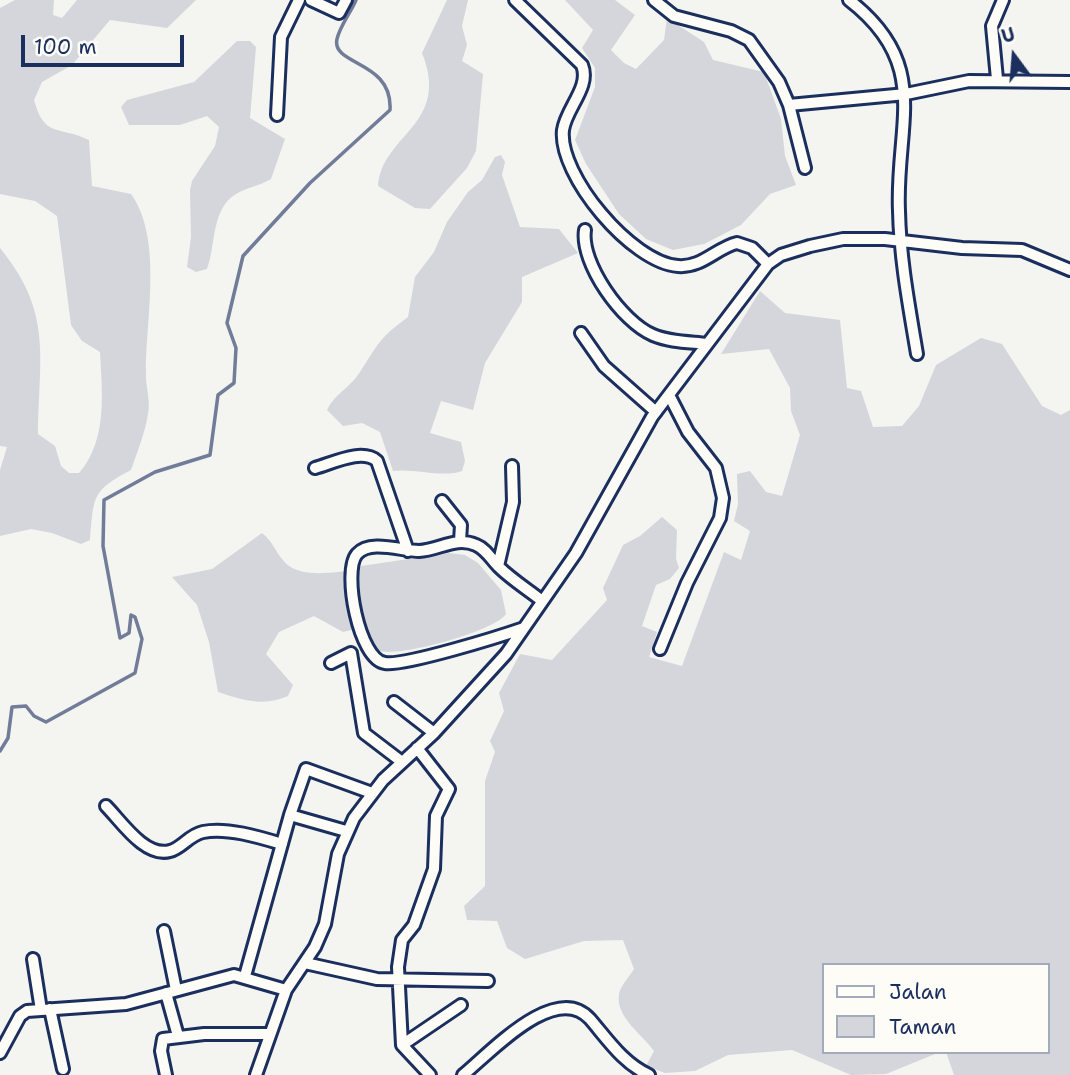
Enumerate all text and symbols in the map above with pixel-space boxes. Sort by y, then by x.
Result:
scale bar [24,21,187,65]
north arrow [979,21,1049,91]
text: U [998,22,1018,49]
text: 100 m [34,33,97,61]
legend [822,963,1049,1054]
text: Jalan [889,978,947,1006]
text: Taman [889,1013,956,1041]

